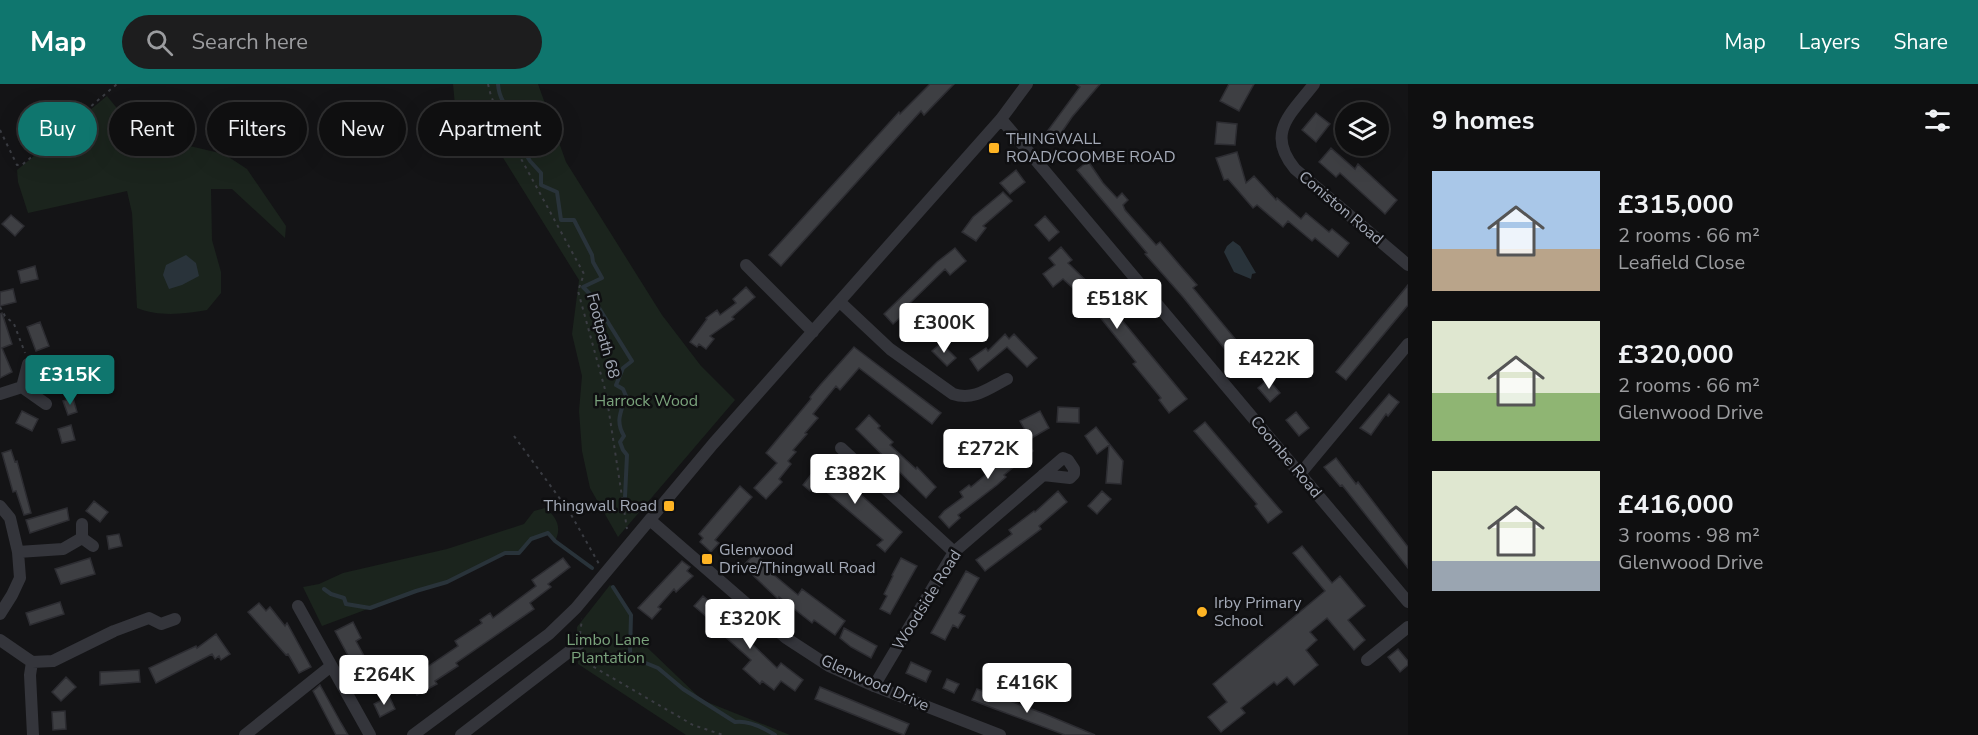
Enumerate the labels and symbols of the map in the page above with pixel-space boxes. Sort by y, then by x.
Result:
place label: THINGWALL ROAD/COOMBE ROAD [1006,128,1176,168]
marker: THINGWALL ROAD/COOMBE ROAD [987,141,1001,155]
street label: Coniston Road [1294,166,1388,250]
pin: £518K [1075,279,1159,330]
street label: Footpath 68 [581,291,625,381]
pin: £300K [902,303,986,354]
pin: £422K [1227,339,1311,390]
pin: £315K [28,355,112,406]
park label: Harrock Wood [594,390,698,412]
street label: Coombe Road [1245,411,1327,503]
pin: £272K [946,429,1030,480]
pin: £382K [813,454,897,505]
place label: Thingwall Road [544,495,657,517]
marker: Thingwall Road [662,499,676,513]
place label: Glenwood Drive/Thingwall Road [719,539,876,579]
street label: Woodside Road [887,546,967,654]
marker: Glenwood Drive/Thingwall Road [700,552,714,566]
place label: Irby Primary School [1214,592,1302,632]
pin: £320K [708,599,792,650]
marker: Irby Primary School [1195,605,1209,619]
park label: Limbo Lane Plantation [566,629,650,669]
street label: Glenwood Drive [817,649,933,717]
pin: £264K [342,655,426,706]
pin: £416K [985,663,1069,714]

